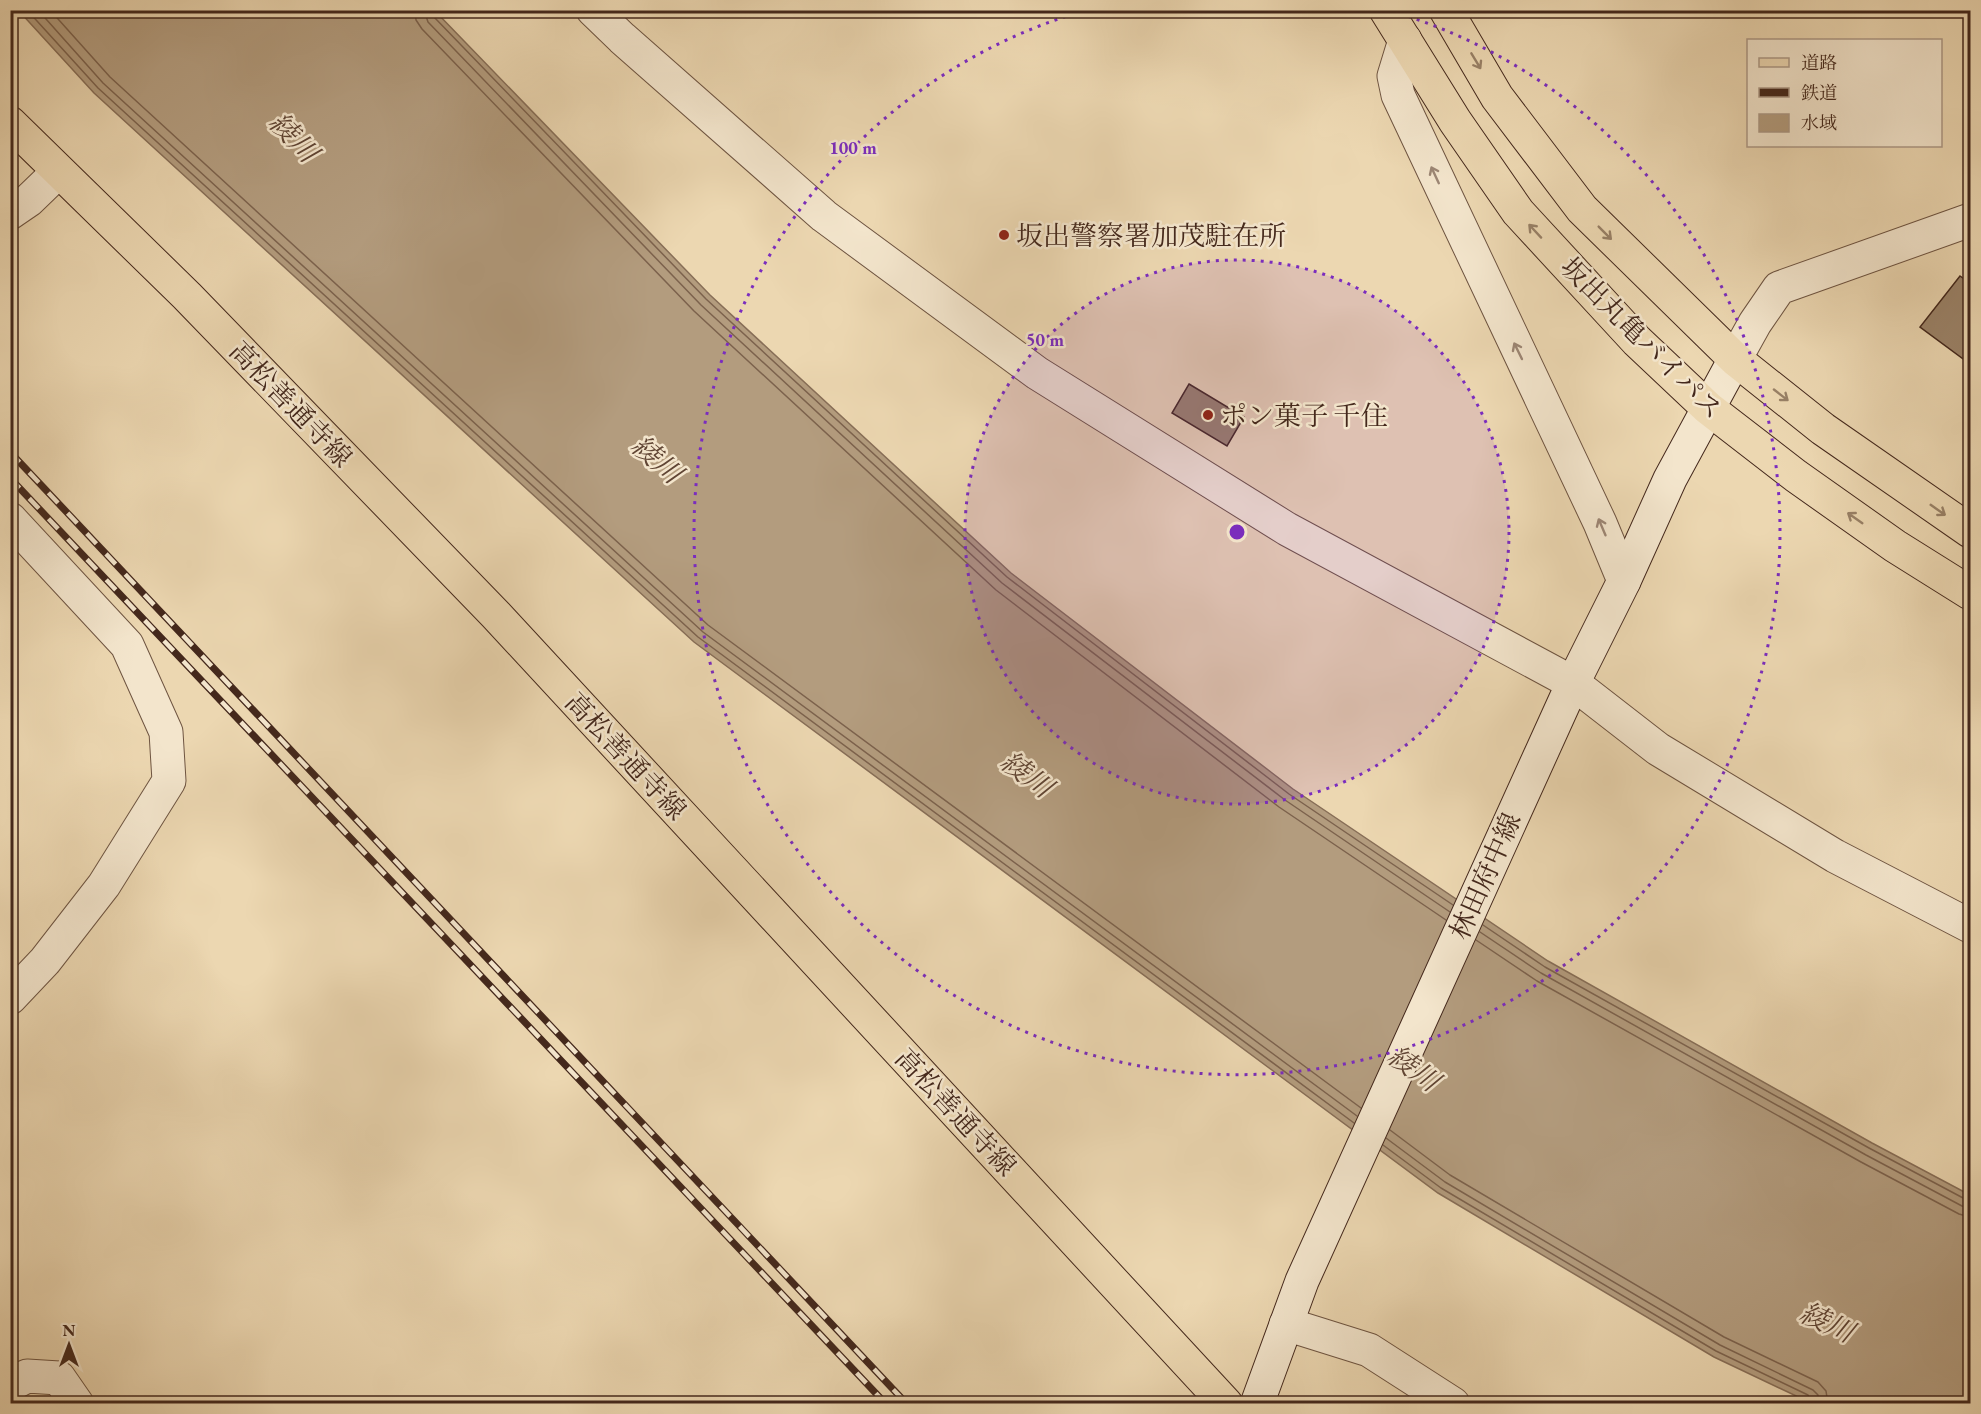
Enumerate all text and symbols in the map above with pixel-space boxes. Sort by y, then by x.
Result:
legend [1747,39,1942,147]
text: 道路 [1801,51,1837,74]
one-way arrow [1470,52,1482,69]
text: 鉄道 [1801,81,1837,104]
water label: 綾川 [262,104,328,172]
text: 水域 [1801,111,1837,134]
text: 100 m [829,136,877,159]
one-way arrow [1428,166,1440,184]
place label: 坂出警察署加茂駐在所 [1016,218,1286,253]
one-way arrow [1528,224,1542,239]
one-way arrow [1598,225,1613,240]
marker: 坂出警察署加茂駐在所 [997,228,1011,242]
street label: 坂出丸亀バイパス [1553,249,1731,427]
text: 50 m [1026,328,1064,351]
street label: 高松善通寺線 [222,334,360,474]
one-way arrow [1512,342,1524,360]
one-way arrow [1772,389,1788,402]
place label: ポン菓子 千住 [1220,398,1387,433]
marker: ポン菓子 千住 [1201,408,1215,422]
water label: 綾川 [624,427,692,493]
one-way arrow [1930,504,1946,516]
one-way arrow [1848,512,1864,524]
one-way arrow [1596,519,1607,537]
centre of rings [1227,522,1247,542]
street label: 高松善通寺線 [558,685,694,827]
water label: 綾川 [994,743,1063,807]
street label: 林田府中線 [1442,807,1528,945]
water label: 綾川 [1381,1037,1450,1101]
street label: 高松善通寺線 [888,1041,1024,1183]
water label: 綾川 [1794,1294,1863,1351]
north arrow [39,1315,99,1375]
text: N [63,1320,76,1341]

